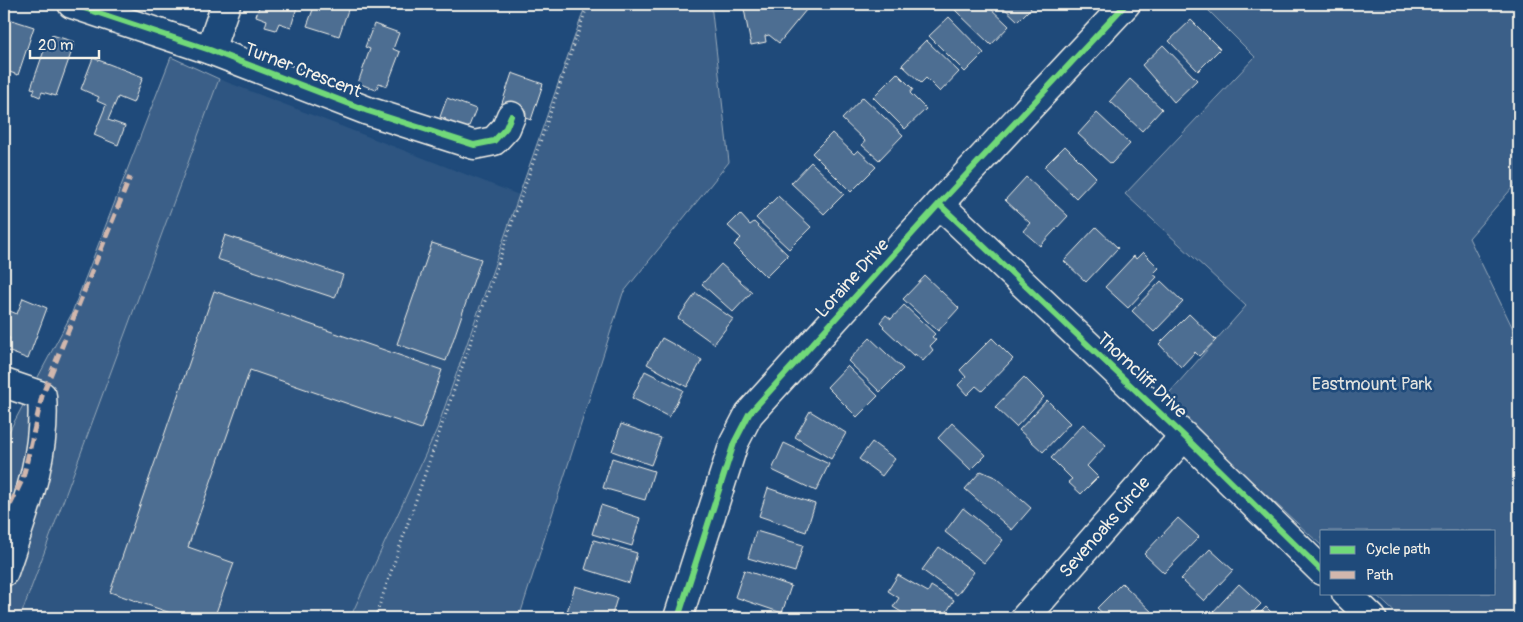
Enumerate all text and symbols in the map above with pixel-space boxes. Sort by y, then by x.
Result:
scale bar [30,28,99,60]
text: 20 m [38,36,73,55]
street label: Turner Crescent [241,38,365,104]
street label: Loraine Drive [811,234,894,323]
street label: Thorncliff Drive [1092,328,1192,423]
park label: Eastmount Park [1312,373,1433,396]
street label: Sevenoaks Circle [1054,472,1156,583]
legend [1320,530,1496,594]
text: Cycle path [1366,540,1430,559]
text: Path [1366,566,1393,585]

